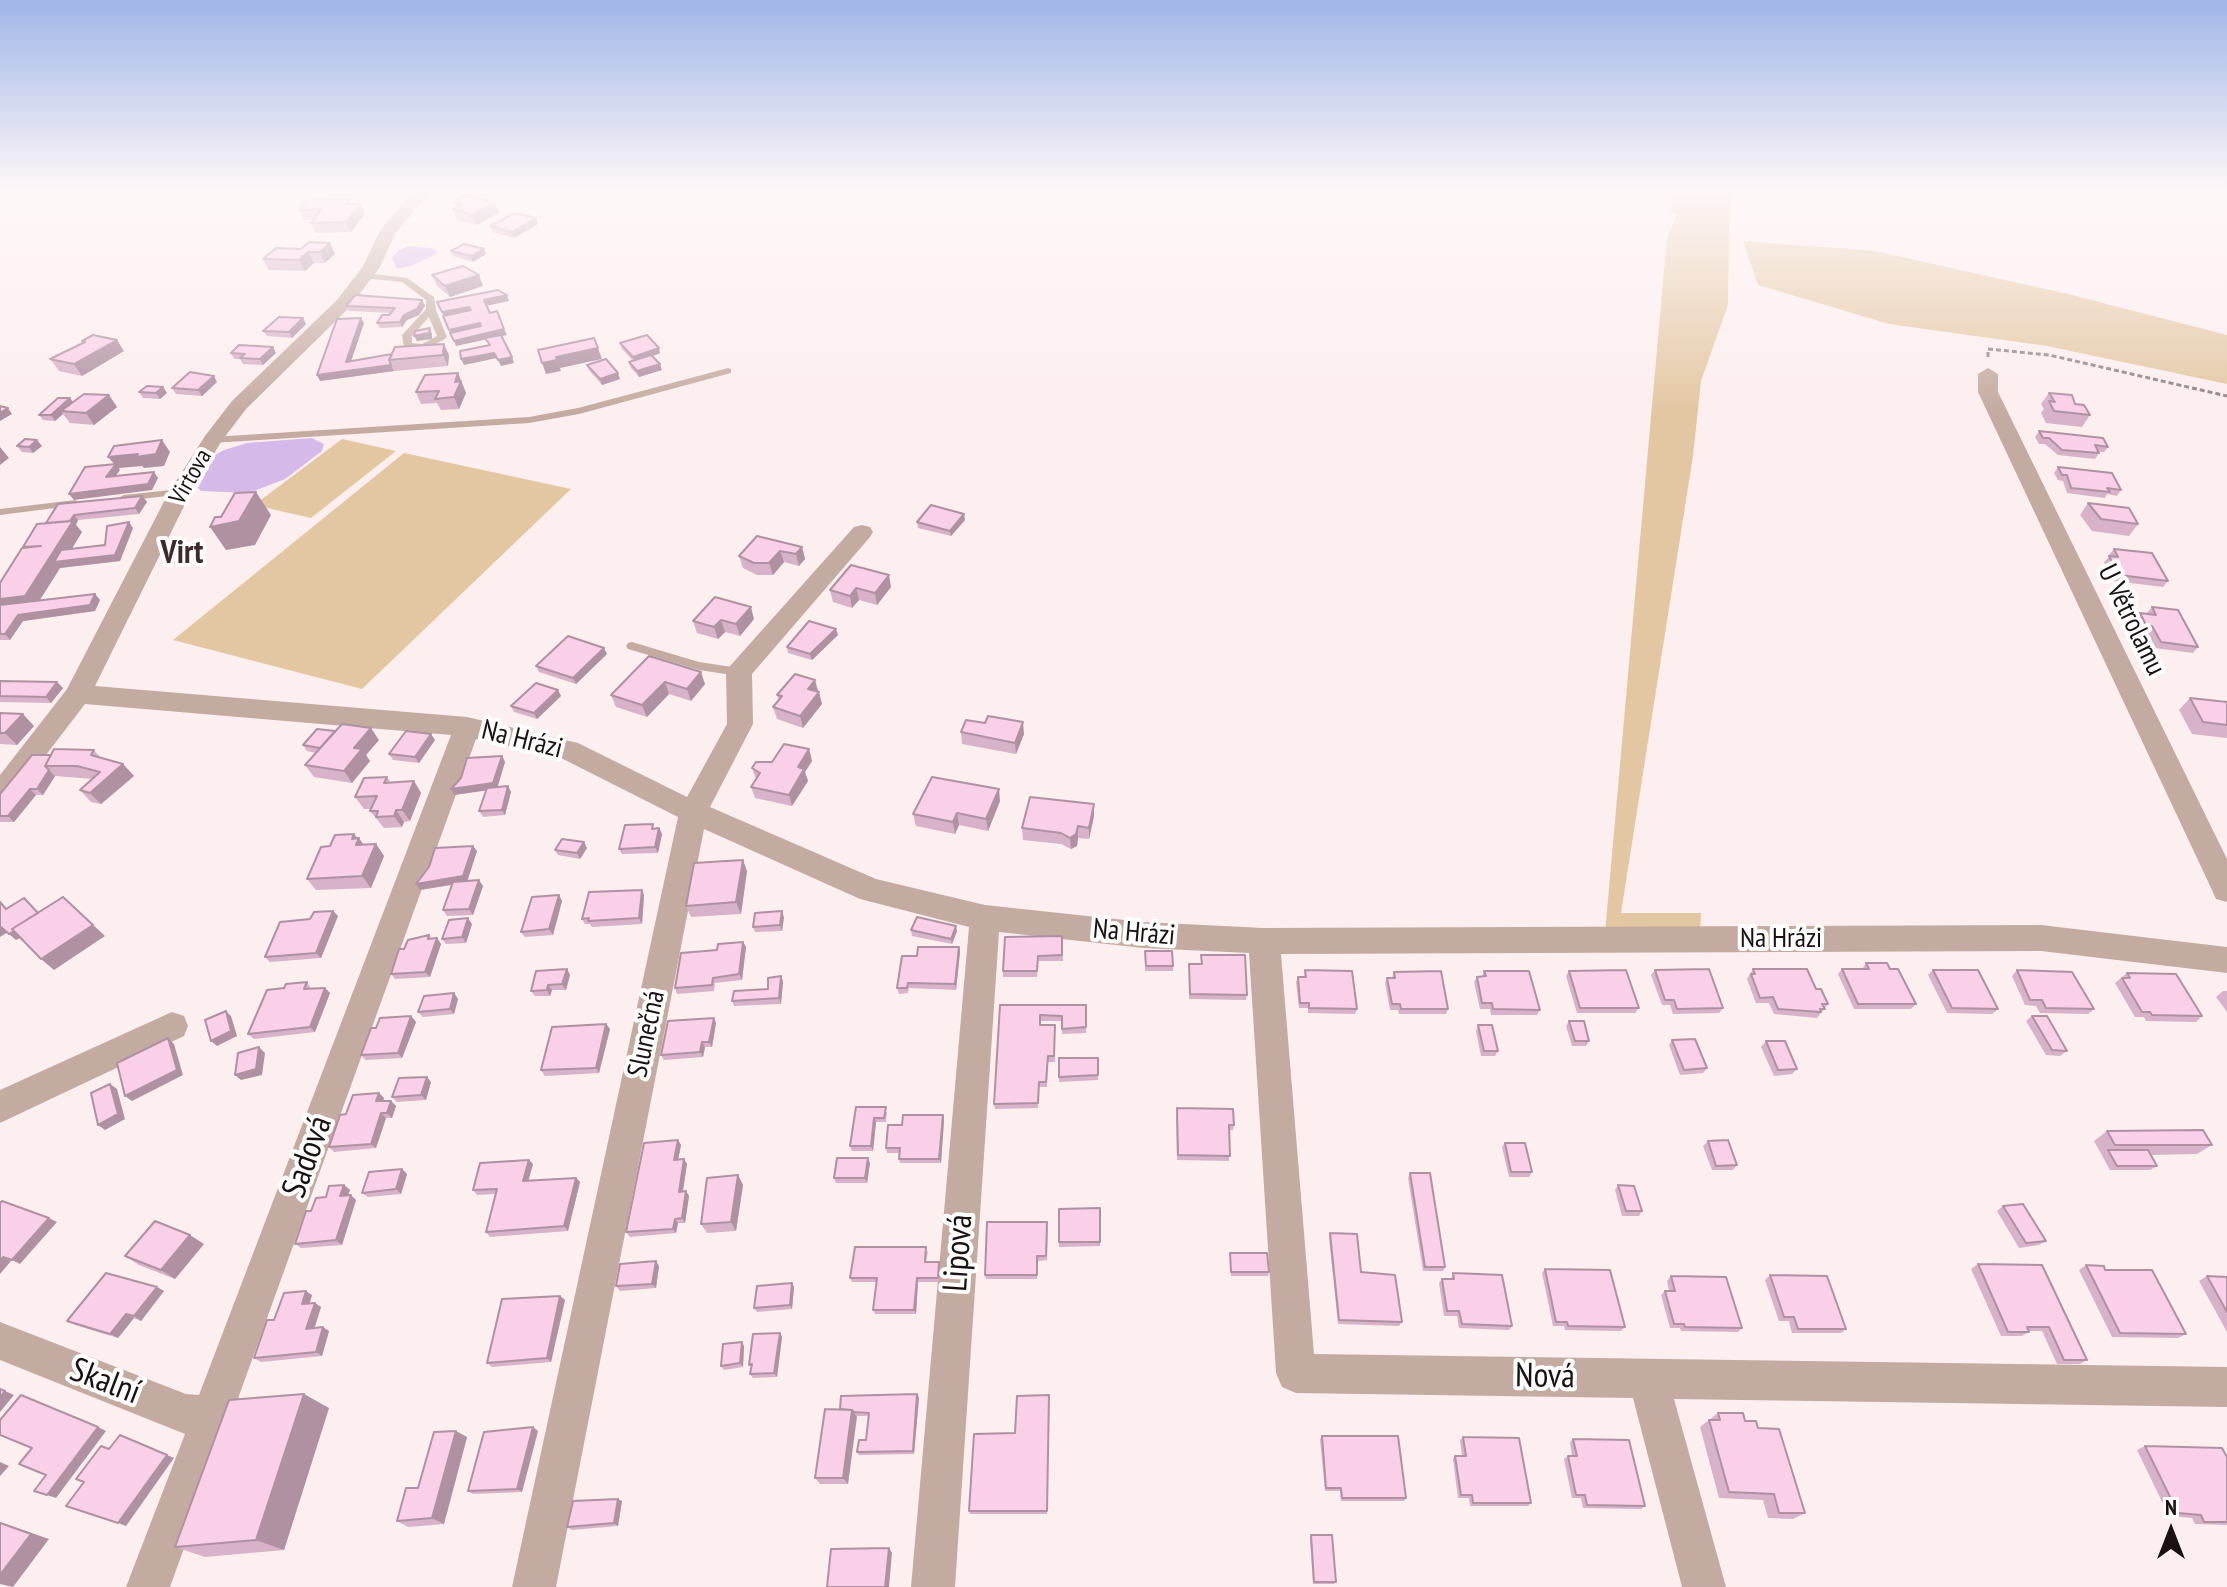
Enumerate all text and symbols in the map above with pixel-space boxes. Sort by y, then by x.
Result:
street label: Virtova [164,444,218,510]
district label: Virt [161,535,203,573]
street label: U Větrolamu [2090,559,2172,681]
street label: Na Hrázi [478,714,566,766]
street label: Na Hrázi [1092,913,1176,953]
street label: Na Hrázi [1740,922,1822,956]
street label: Slunečná [621,988,673,1080]
street label: Sadová [274,1111,342,1203]
street label: Lipová [936,1213,982,1293]
street label: Skalní [64,1350,146,1414]
street label: Nová [1515,1356,1575,1398]
north arrow [2131,1491,2211,1571]
text: N [2165,1493,2177,1521]

